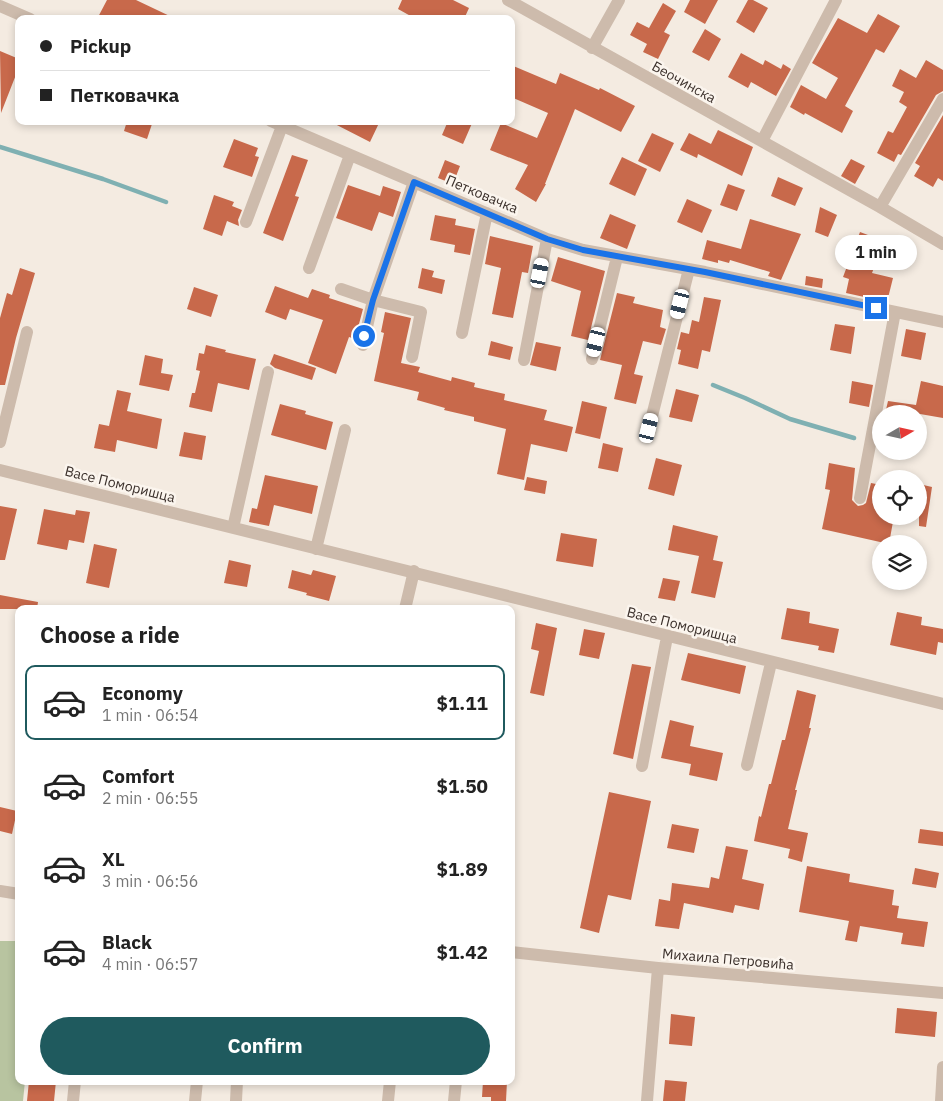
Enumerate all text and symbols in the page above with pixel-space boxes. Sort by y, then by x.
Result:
text: Pickup [70,34,131,58]
street label: Беочинска [649,57,720,107]
text: Петковачка [70,83,179,107]
street label: Петковачка [443,171,521,217]
callout: 1 min [835,236,917,270]
text: 1 min [855,242,897,262]
car [529,257,550,289]
car [669,288,690,320]
route end [865,297,887,319]
route start [353,325,375,347]
car [585,326,606,358]
north arrow [872,405,928,460]
map controls [872,405,927,590]
car [638,412,659,444]
street label: Васе Поморишца [63,462,178,507]
button: locate [872,470,927,525]
button: layers [872,535,927,590]
street label: Васе Поморишца [625,603,740,648]
text: Choose a ride [40,620,180,649]
icon: car [42,680,87,725]
text: Economy [102,681,183,705]
text: $1.11 [436,691,488,715]
text: 1 min · 06:54 [102,705,198,725]
icon: car [42,763,87,808]
text: Comfort [102,764,175,788]
text: $1.50 [436,774,488,798]
text: 2 min · 06:55 [102,788,198,808]
icon: car [42,846,87,891]
text: XL [102,847,125,871]
text: $1.89 [436,857,488,881]
text: 3 min · 06:56 [102,871,198,891]
icon: car [42,929,87,974]
text: Black [102,930,152,954]
text: $1.42 [436,940,488,964]
street label: Михаила Петровића [661,944,795,974]
text: 4 min · 06:57 [102,954,198,974]
button: Confirm [40,1017,490,1075]

